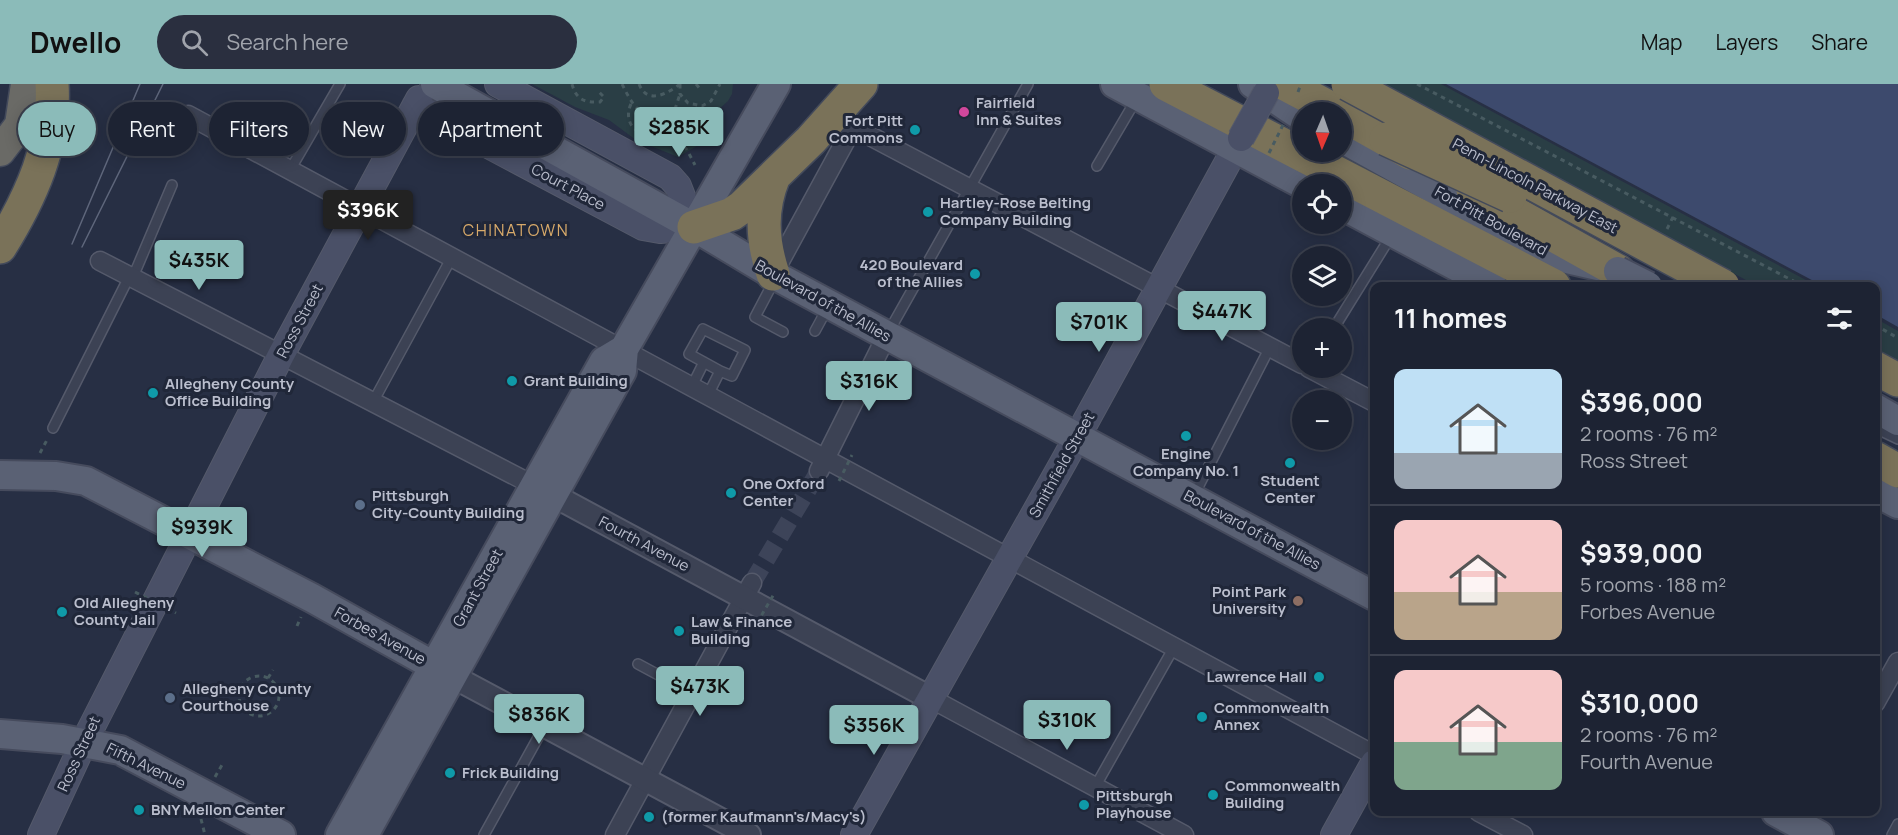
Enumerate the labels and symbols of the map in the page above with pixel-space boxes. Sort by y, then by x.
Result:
place label: Fairfield Inn & Suites [976,92,1062,130]
north arrow [1292,102,1352,162]
marker: Fairfield Inn & Suites [957,105,971,119]
pin: $285K [637,107,721,158]
place label: Fort Pitt Commons [829,110,903,148]
marker: Fort Pitt Commons [908,123,922,137]
street label: Penn-Lincoln Parkway East [1449,133,1622,238]
street label: Court Place [528,158,609,215]
street label: Fort Pitt Boulevard [1431,181,1551,260]
pin: $396K [326,190,410,241]
place label: Hartley-Rose Belting Company Building [940,192,1091,230]
marker: Hartley-Rose Belting Company Building [921,205,935,219]
district label: CHINATOWN [463,219,569,241]
pin: $435K [157,240,241,291]
place label: 420 Boulevard of the Allies [859,254,963,292]
street label: Boulevard of the Allies [752,255,895,347]
marker: 420 Boulevard of the Allies [968,267,982,281]
street label: Ross Street [271,280,328,361]
pin: $447K [1180,291,1264,342]
pin: $701K [1057,302,1141,353]
pin: $316K [827,361,911,412]
place label: Grant Building [524,370,628,391]
place label: Allegheny County Office Building [165,373,295,411]
marker: Grant Building [505,374,519,388]
marker: Allegheny County Office Building [146,386,160,400]
street label: Smithfield Street [1024,408,1099,521]
marker: Engine Company No. 1 [1179,429,1193,443]
place label: Engine Company No. 1 [1133,443,1239,481]
marker: Student Center [1283,456,1297,470]
place label: Student Center [1260,470,1320,508]
place label: One Oxford Center [743,473,825,511]
place label: Pittsburgh City-County Building [372,485,524,523]
street label: Boulevard of the Allies [1180,485,1324,575]
marker: One Oxford Center [724,486,738,500]
marker: Pittsburgh City-County Building [353,498,367,512]
pin: $939K [160,507,244,558]
street label: Fourth Avenue [595,511,693,576]
street label: Grant Street [448,545,508,630]
place label: Point Park University [1212,581,1287,619]
place label: Old Allegheny County Jail [74,592,175,630]
marker: Point Park University [1291,594,1305,608]
street label: Forbes Avenue [331,602,430,669]
marker: Old Allegheny County Jail [55,605,69,619]
place label: Law & Finance Building [691,611,792,649]
marker: Law & Finance Building [672,624,686,638]
pin: $473K [658,666,742,717]
place label: Lawrence Hall [1206,666,1307,687]
marker: Lawrence Hall [1312,670,1326,684]
place label: Allegheny County Courthouse [182,678,312,716]
marker: Allegheny County Courthouse [163,691,177,705]
pin: $836K [497,694,581,745]
place label: Commonwealth Annex [1214,697,1329,735]
pin: $310K [1025,700,1109,751]
pin: $356K [832,705,916,756]
marker: Commonwealth Annex [1195,710,1209,724]
street label: Ross Street [52,713,105,795]
street label: Fifth Avenue [103,737,190,794]
place label: Frick Building [462,762,559,783]
marker: Frick Building [443,766,457,780]
place label: Commonwealth Building [1225,775,1340,813]
place label: Pittsburgh Playhouse [1096,785,1173,823]
marker: Commonwealth Building [1206,788,1220,802]
marker: Pittsburgh Playhouse [1077,798,1091,812]
place label: BNY Mellon Center [151,799,285,820]
marker: BNY Mellon Center [132,803,146,817]
place label: (former Kaufmann's/Macy's) [661,806,867,827]
marker: (former Kaufmann's/Macy's) [642,810,656,824]

